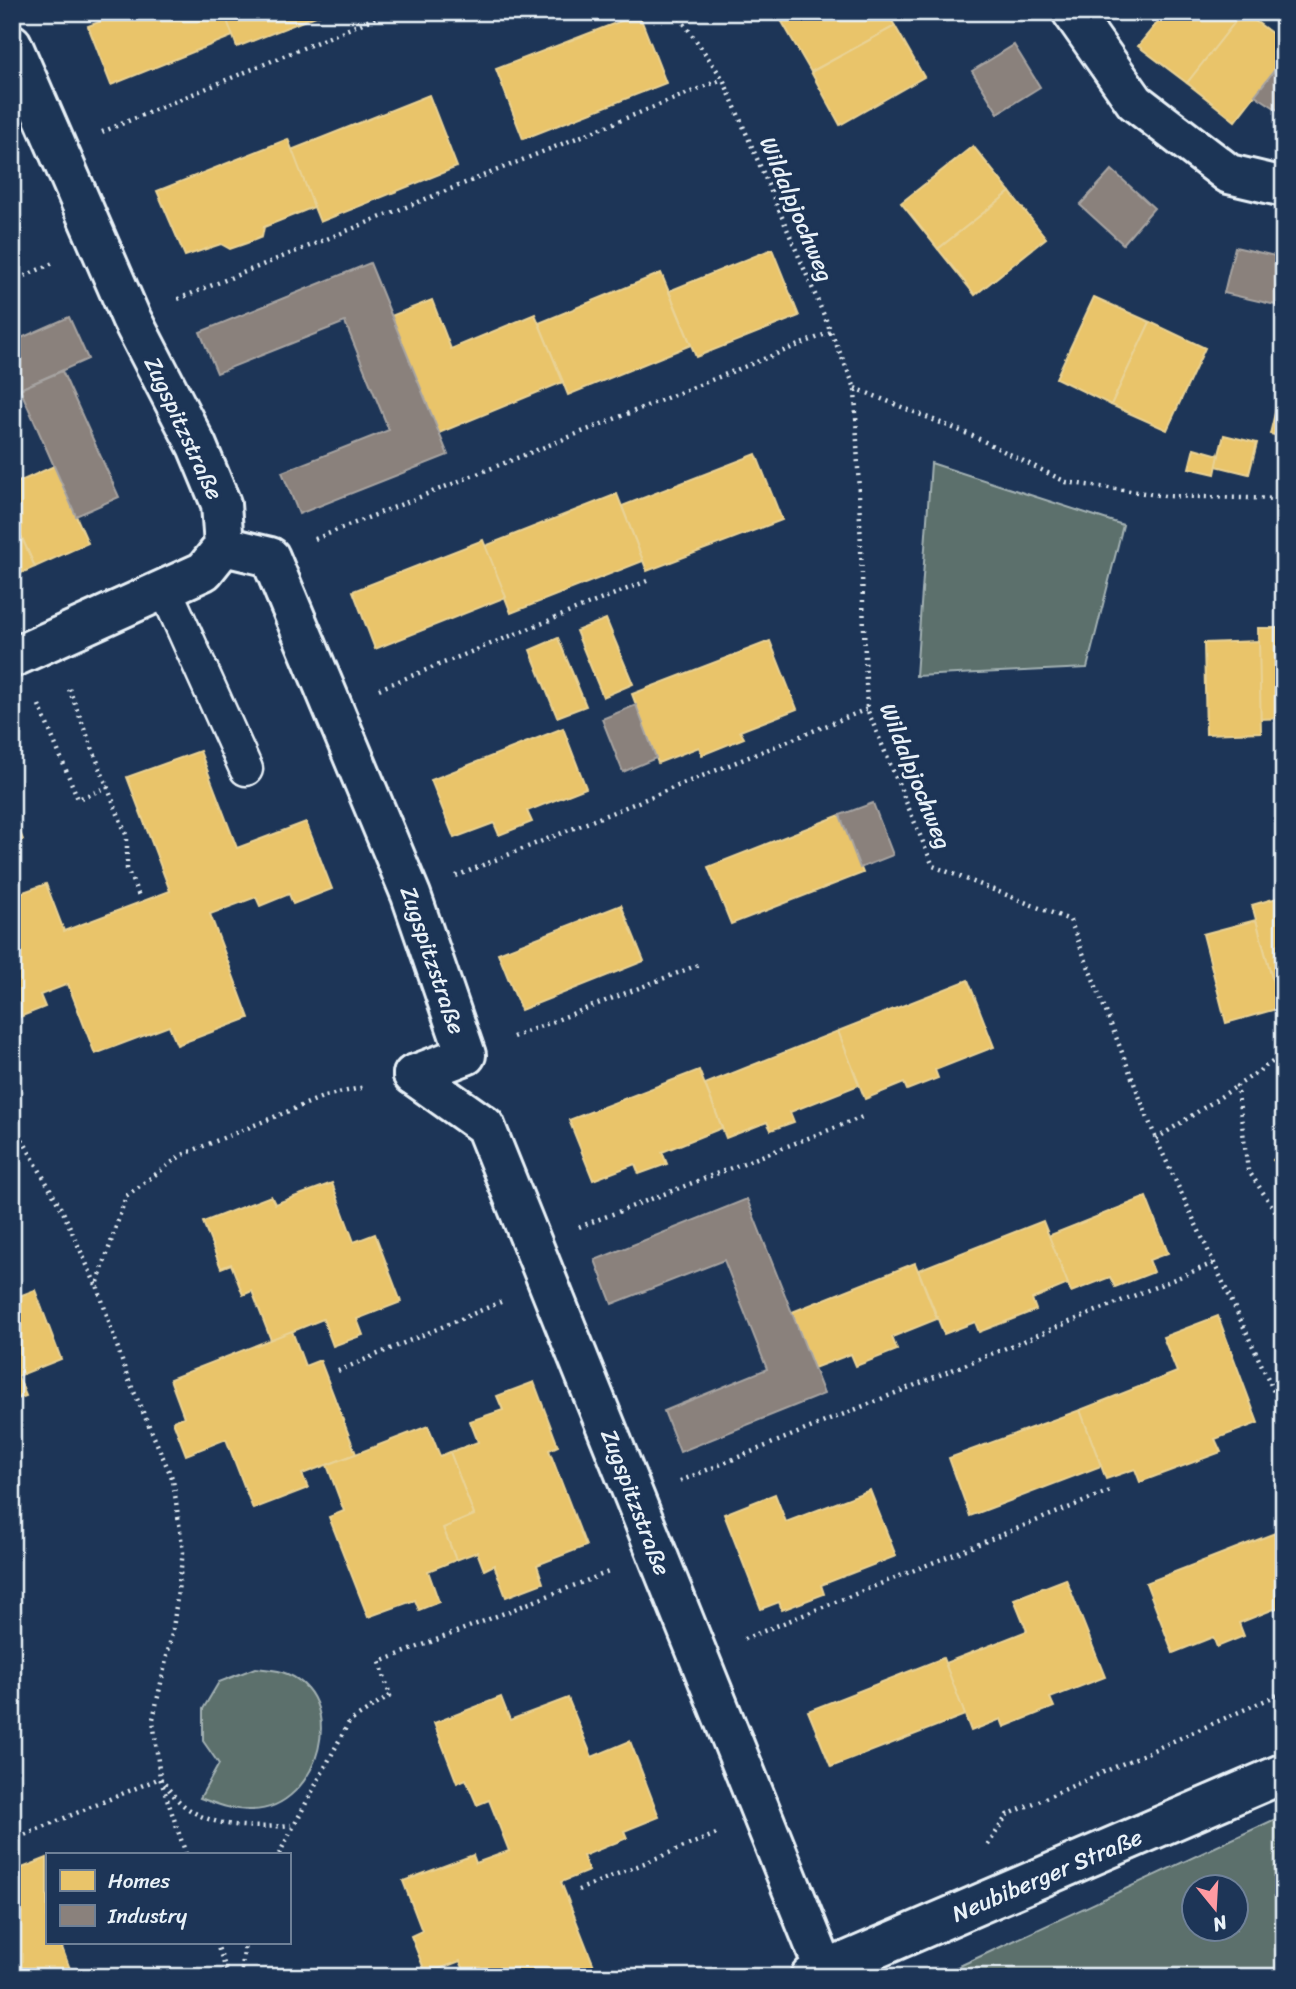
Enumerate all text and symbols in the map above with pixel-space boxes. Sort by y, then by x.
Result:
street label: Wildalpjochweg [747,130,846,288]
street label: Zugspitzstraße [132,349,235,507]
street label: Wildalpjochweg [868,697,964,856]
street label: Zugspitzstraße [388,880,477,1040]
street label: Zugspitzstraße [589,1423,682,1582]
street label: Neubiberger Straße [945,1817,1149,1934]
legend [46,1853,290,1944]
text: Homes [108,1862,170,1900]
north arrow [1180,1874,1250,1944]
text: Industry [107,1897,187,1935]
text: N [1208,1906,1232,1942]

